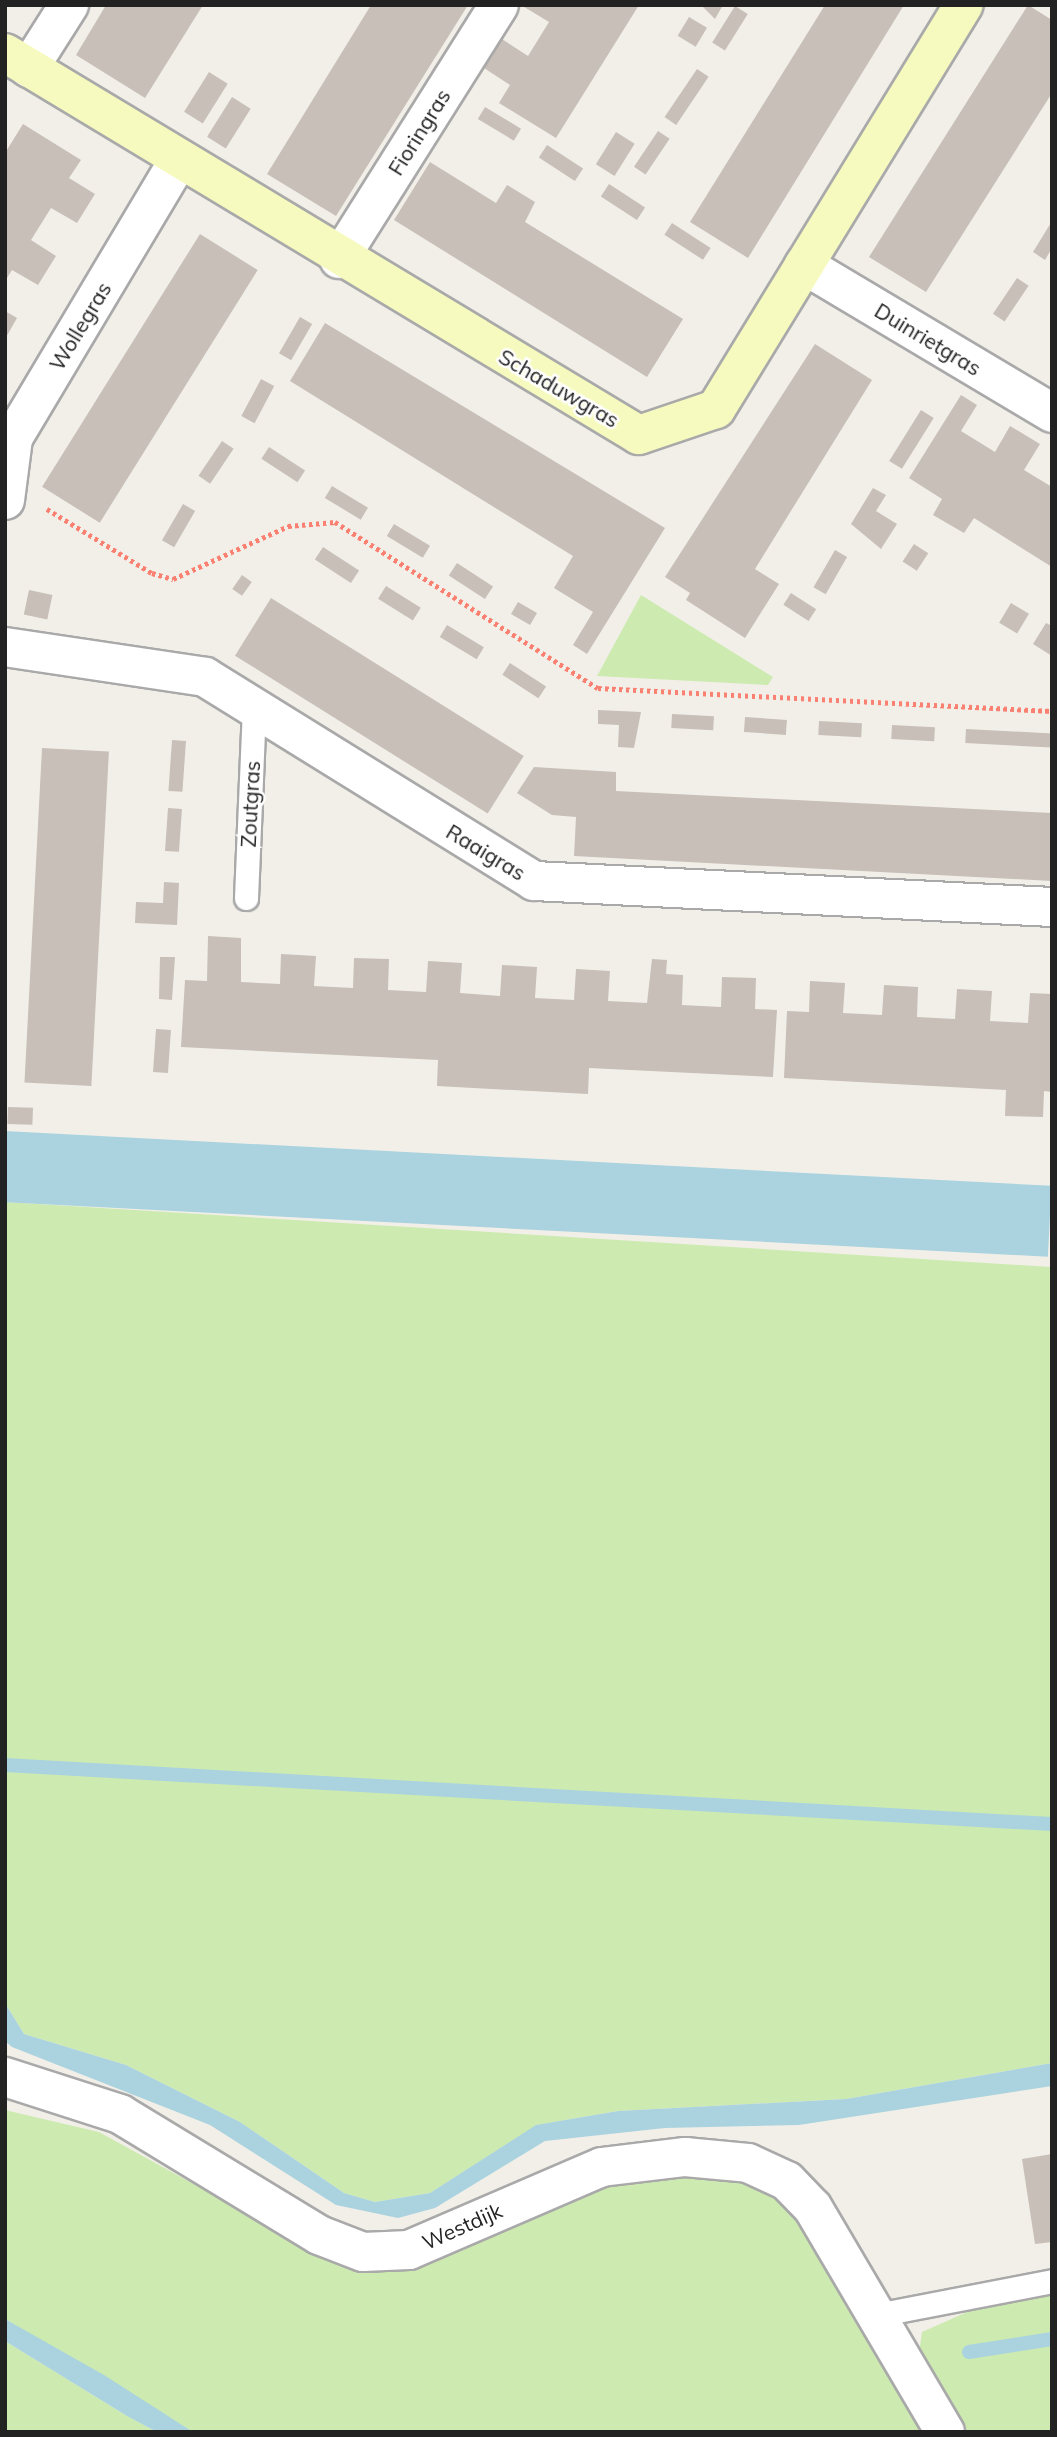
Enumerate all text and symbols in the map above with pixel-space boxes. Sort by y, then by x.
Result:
street label: Fioringras [383,84,455,180]
street label: Wollegras [44,277,116,375]
street label: Duinrietgras [870,297,986,381]
street label: Schaduwgras [495,343,623,433]
street label: Zoutgras [235,760,265,848]
street label: Raaigras [442,819,530,885]
street label: Westdijk [418,2197,506,2255]

